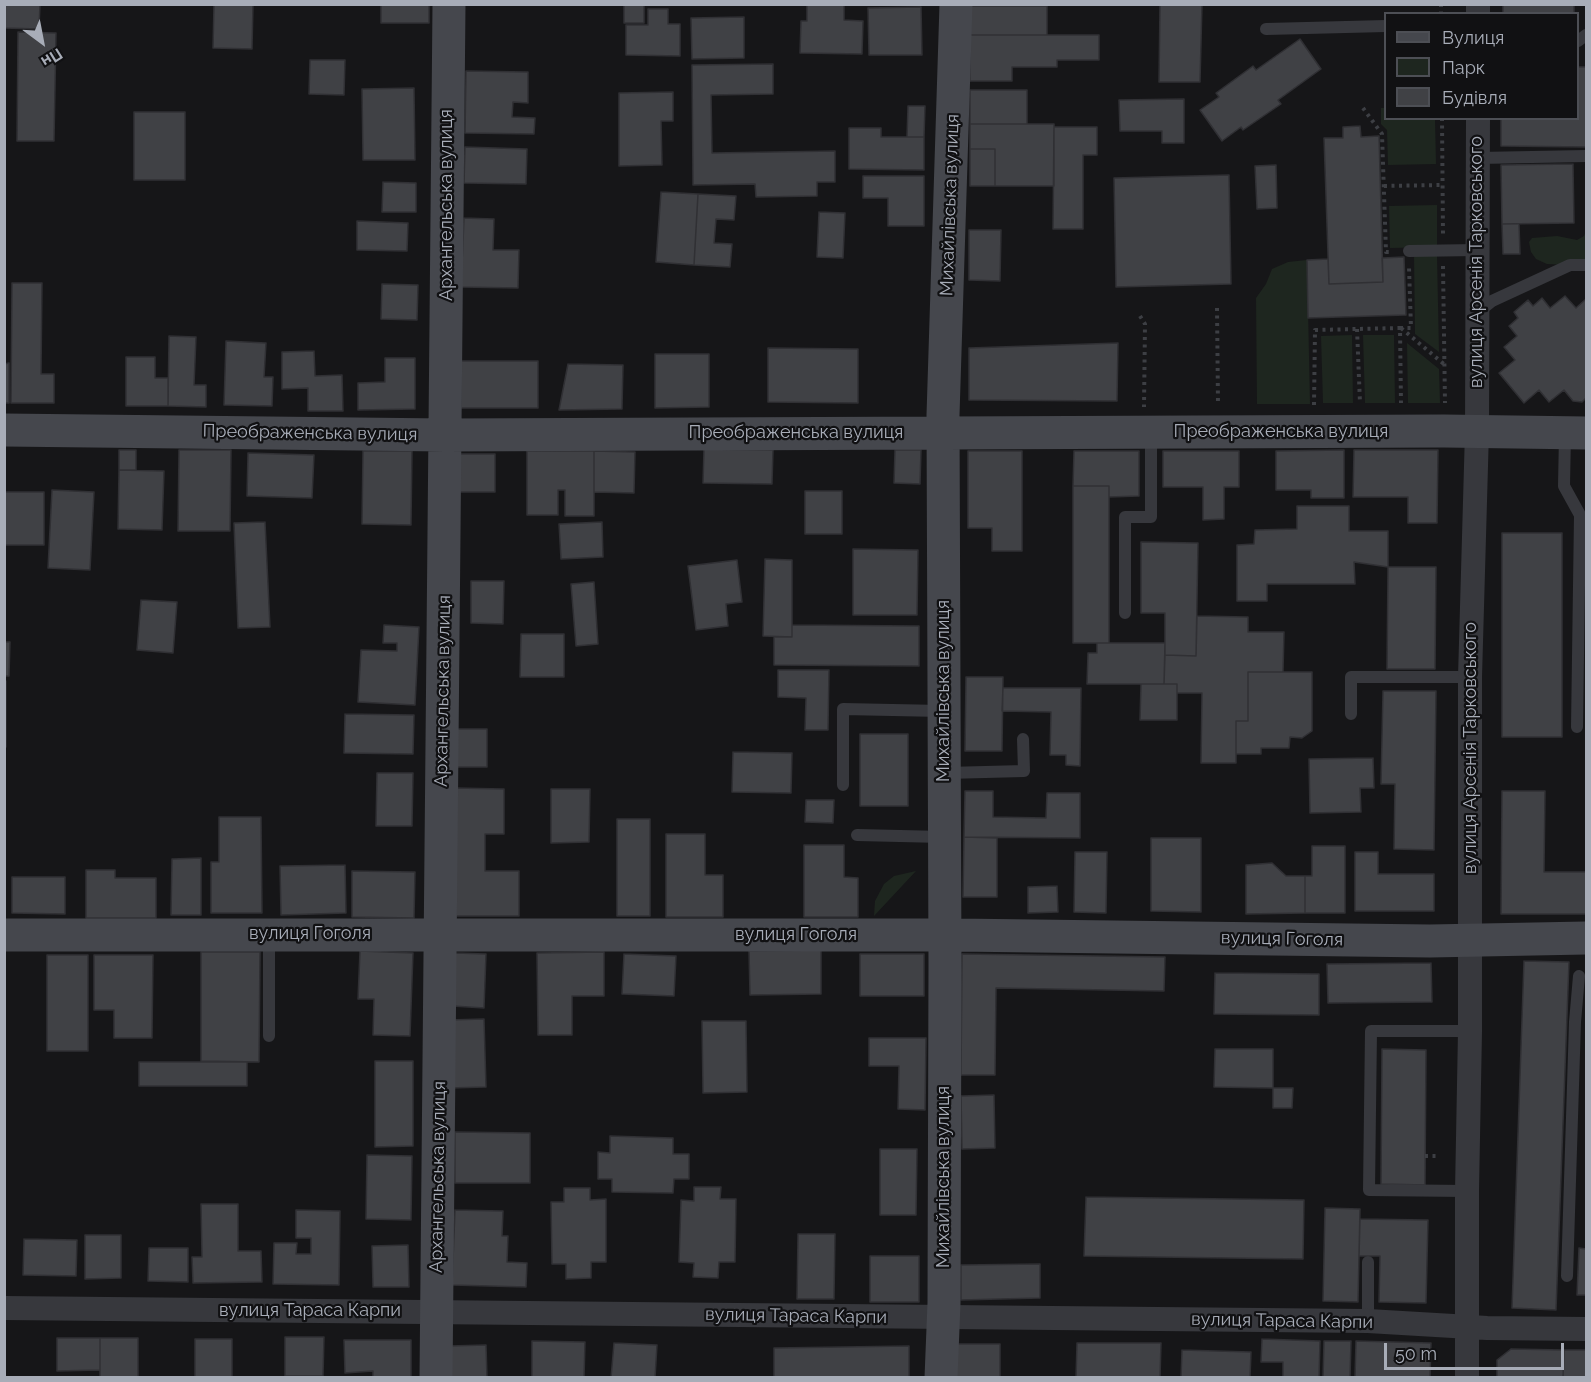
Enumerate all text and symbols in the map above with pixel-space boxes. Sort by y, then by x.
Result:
north arrow [12,12,72,72]
legend [1384,12,1579,120]
text: Вулиця [1442,27,1504,48]
text: Пн [38,44,66,71]
text: Парк [1442,57,1485,78]
text: Будівля [1442,87,1507,108]
street label: Архангельська вулиця [436,109,458,301]
street label: Михайлівська вулиця [936,114,964,296]
street label: вулиця Арсенія Тарковського [1466,136,1488,388]
street label: Преображенська вулиця [202,420,418,446]
street label: Преображенська вулиця [1174,421,1388,443]
street label: Преображенська вулиця [689,422,903,444]
street label: Архангельська вулиця [431,595,455,787]
street label: Михайлівська вулиця [933,600,955,782]
street label: вулиця Арсенія Тарковського [1460,622,1482,874]
street label: вулиця Гоголя [249,923,371,945]
street label: вулиця Гоголя [735,924,857,946]
street label: вулиця Гоголя [1221,927,1343,951]
street label: Архангельська вулиця [426,1081,450,1273]
street label: Михайлівська вулиця [933,1086,955,1268]
street label: вулиця Тараса Карпи [219,1300,401,1322]
street label: вулиця Тараса Карпи [705,1304,887,1328]
street label: вулиця Тараса Карпи [1191,1309,1373,1333]
scale bar [1387,1331,1567,1369]
text: 50 m [1395,1343,1437,1364]

